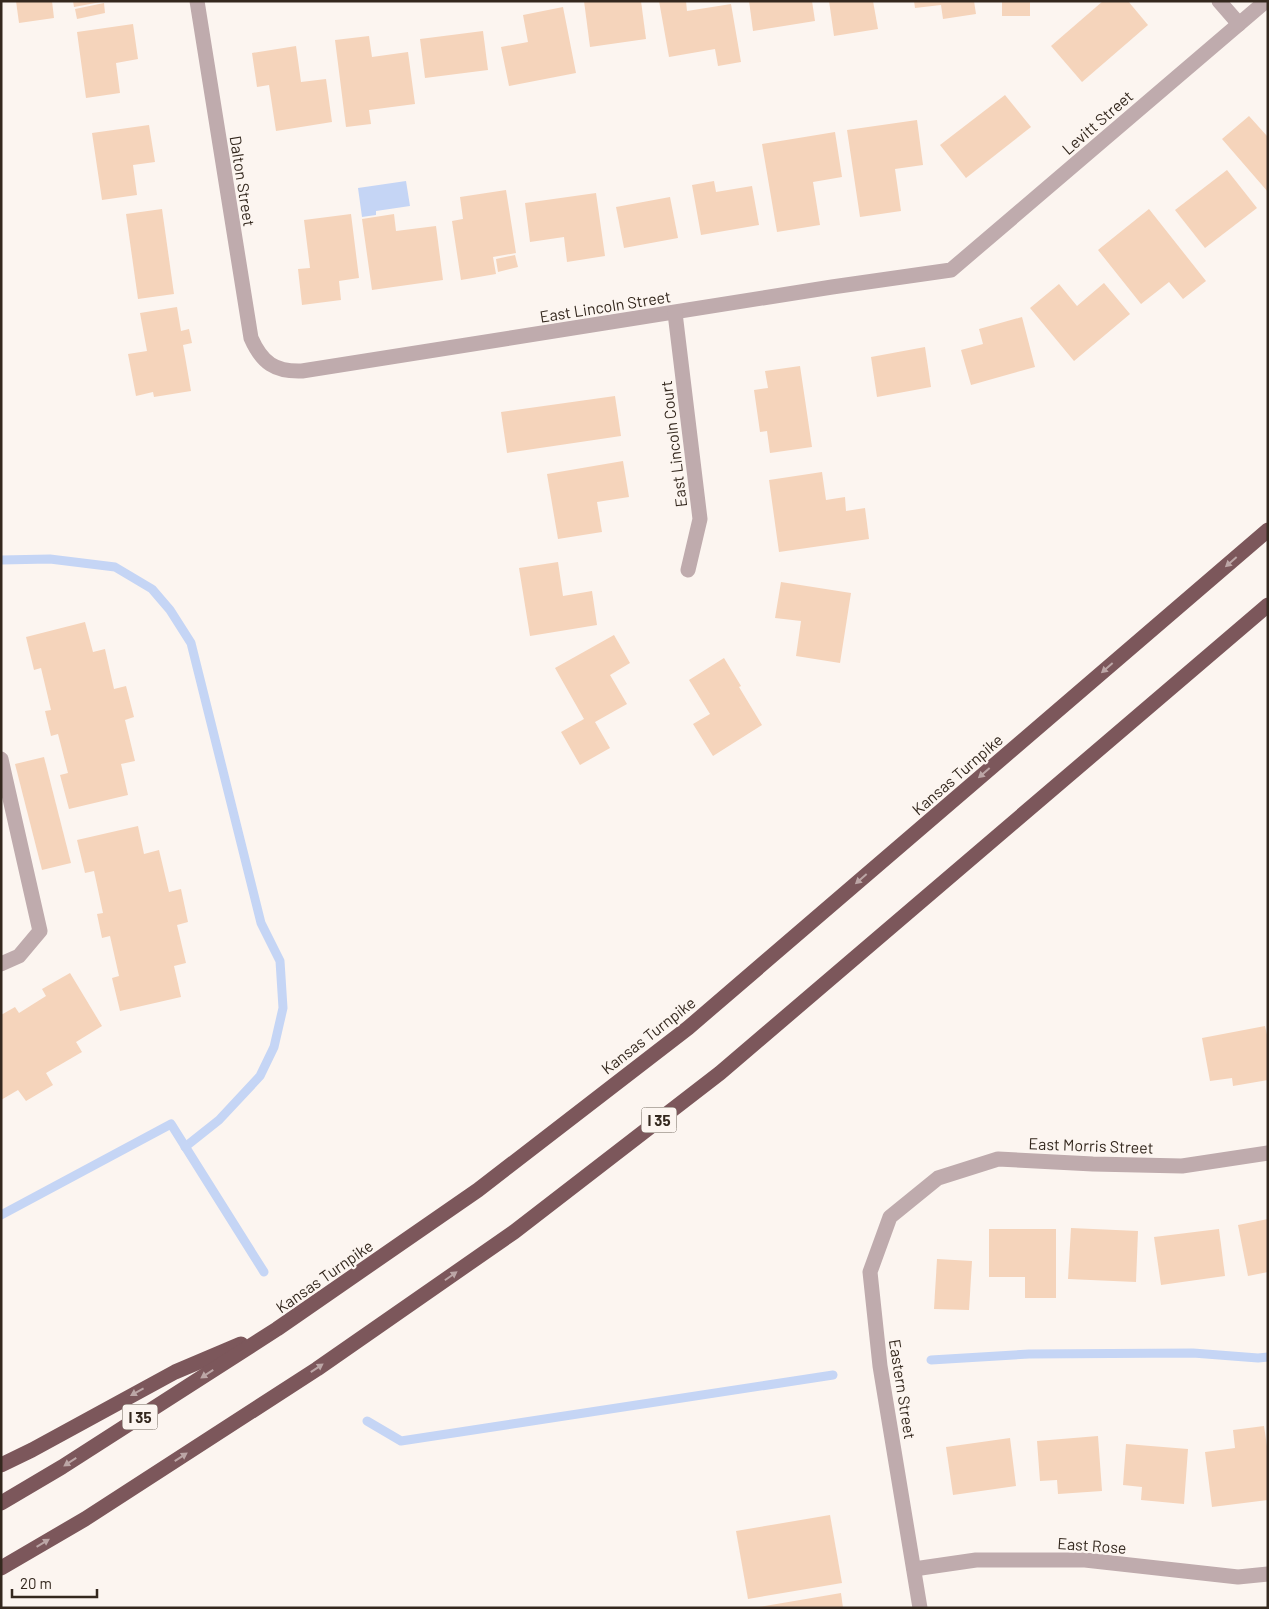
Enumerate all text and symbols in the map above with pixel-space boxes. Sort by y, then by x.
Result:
street label: Levitt Street [1058,86,1136,158]
street label: Dalton Street [226,134,260,228]
street label: East Lincoln Street [538,286,672,326]
street label: East Lincoln Court [656,380,690,508]
one-way arrow [1224,556,1237,567]
one-way arrow [1101,662,1114,673]
street label: Kansas Turnpike [908,729,1006,819]
one-way arrow [978,768,991,779]
one-way arrow [855,874,868,885]
street label: Kansas Turnpike [597,992,699,1078]
road number: I 35 [642,1108,676,1132]
street label: East Morris Street [1028,1133,1154,1157]
street label: Kansas Turnpike [272,1236,376,1316]
one-way arrow [444,1271,457,1281]
street label: Eastern Street [886,1338,920,1440]
one-way arrow [310,1364,324,1373]
one-way arrow [200,1369,213,1379]
one-way arrow [130,1388,145,1396]
road number: I 35 [122,1404,158,1430]
one-way arrow [174,1452,187,1462]
one-way arrow [63,1457,77,1467]
street label: East Rose [1057,1533,1127,1557]
one-way arrow [37,1539,50,1548]
scale bar [12,1566,98,1598]
text: 20 m [20,1574,52,1592]

